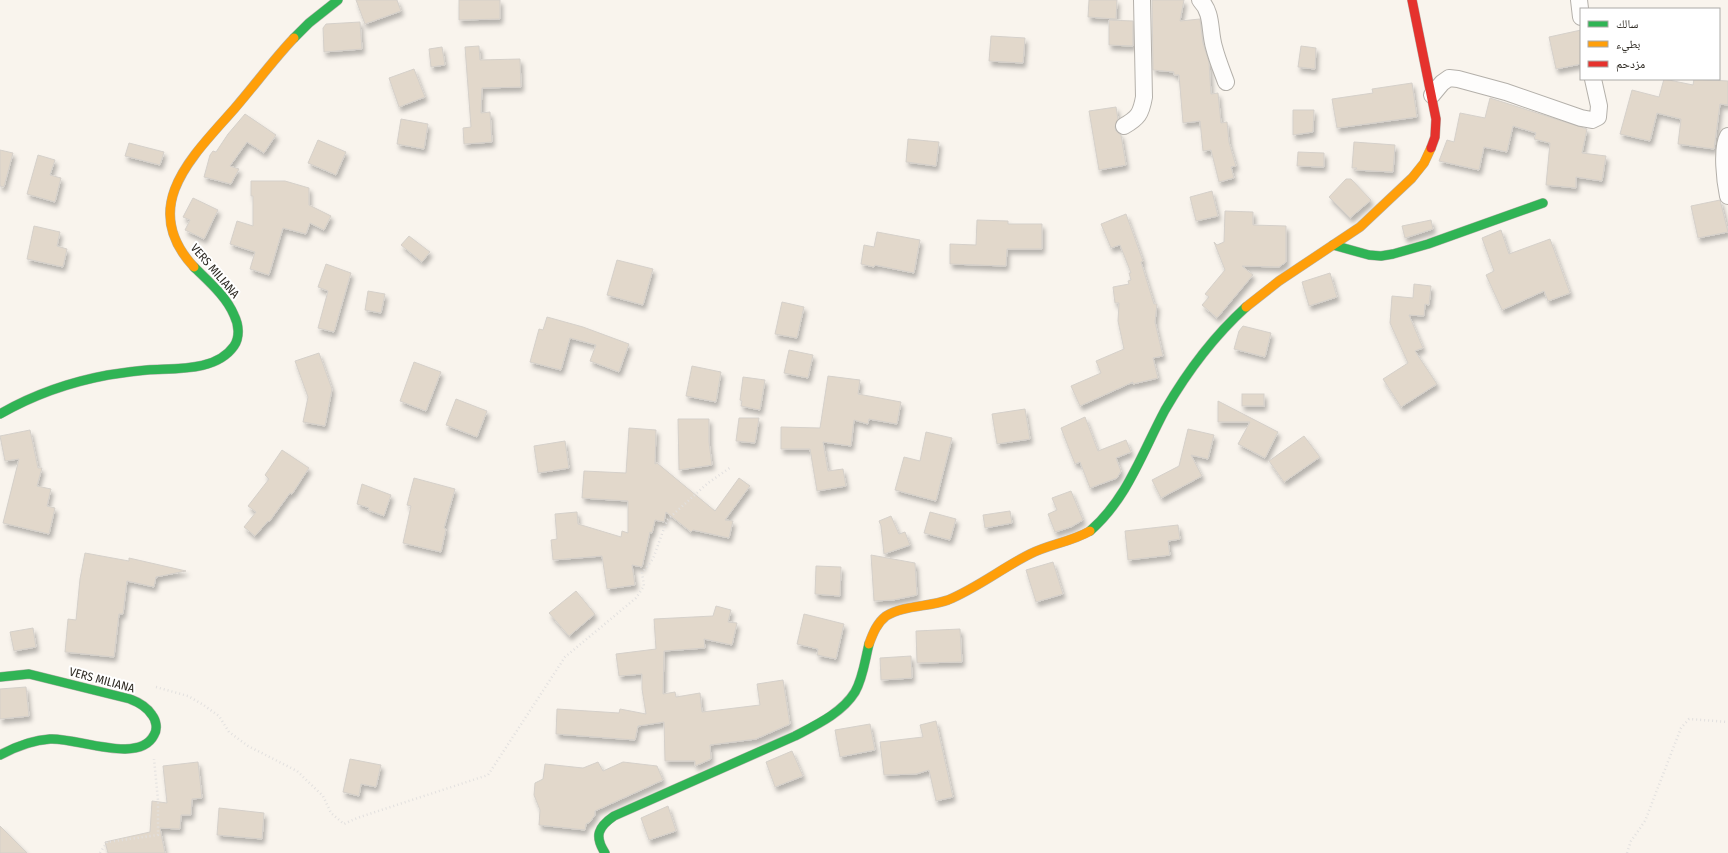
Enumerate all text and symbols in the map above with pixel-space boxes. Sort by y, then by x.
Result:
legend [1580,8,1720,80]
text: سالك [1616,17,1638,31]
text: بطيء [1616,37,1640,54]
text: مزدحم [1616,57,1645,72]
street label: VERS MILIANA [188,241,243,301]
street label: VERS MILIANA [68,665,137,696]

